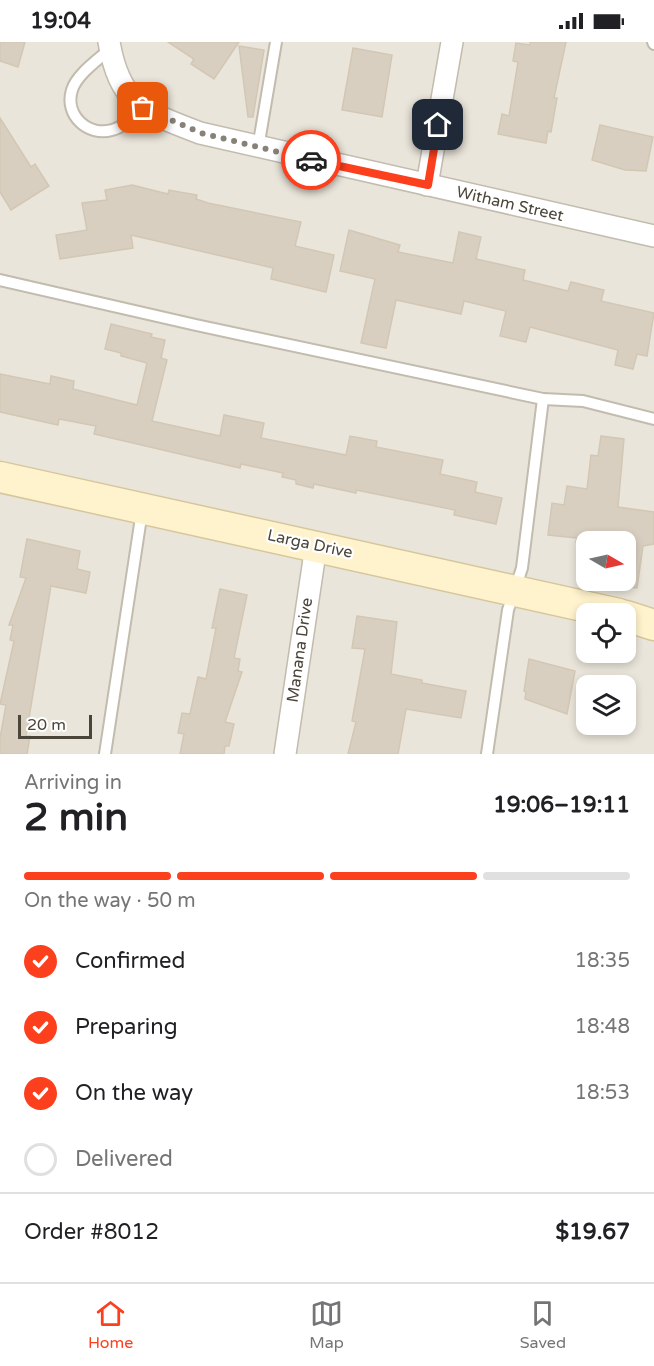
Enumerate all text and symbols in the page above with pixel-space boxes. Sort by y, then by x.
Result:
text: 19:04 [30,8,91,34]
pin [117,82,168,133]
icon: bag [126,91,159,124]
pin [412,99,463,150]
icon: home [421,108,454,141]
courier [281,130,341,190]
icon: car [295,144,328,177]
street label: Witham Street [454,182,566,226]
street label: Larga Drive [265,525,355,563]
north arrow [576,531,636,591]
map controls [576,531,636,735]
street label: Manana Drive [283,596,317,704]
button: locate [576,603,636,663]
button: layers [576,675,636,735]
scale bar [18,712,92,740]
text: 20 m [27,715,66,735]
text: Arriving in [24,771,122,795]
text: 19:06–19:11 [493,792,630,818]
text: 2 min [24,794,128,841]
text: On the way · 50 m [24,889,196,913]
icon: check [24,945,57,978]
text: Confirmed [75,948,185,974]
text: 18:35 [575,949,630,973]
icon: check [24,1011,57,1044]
text: Preparing [75,1014,178,1040]
text: 18:48 [575,1015,630,1039]
icon: check [24,1077,57,1110]
text: On the way [75,1080,193,1106]
text: 18:53 [575,1081,630,1105]
text: Delivered [75,1146,173,1172]
text: Order #8012 [24,1219,159,1245]
text: $19.67 [555,1219,630,1245]
tab: Home [88,1297,133,1353]
tab: Map [309,1297,344,1353]
tab: Saved [520,1297,566,1353]

